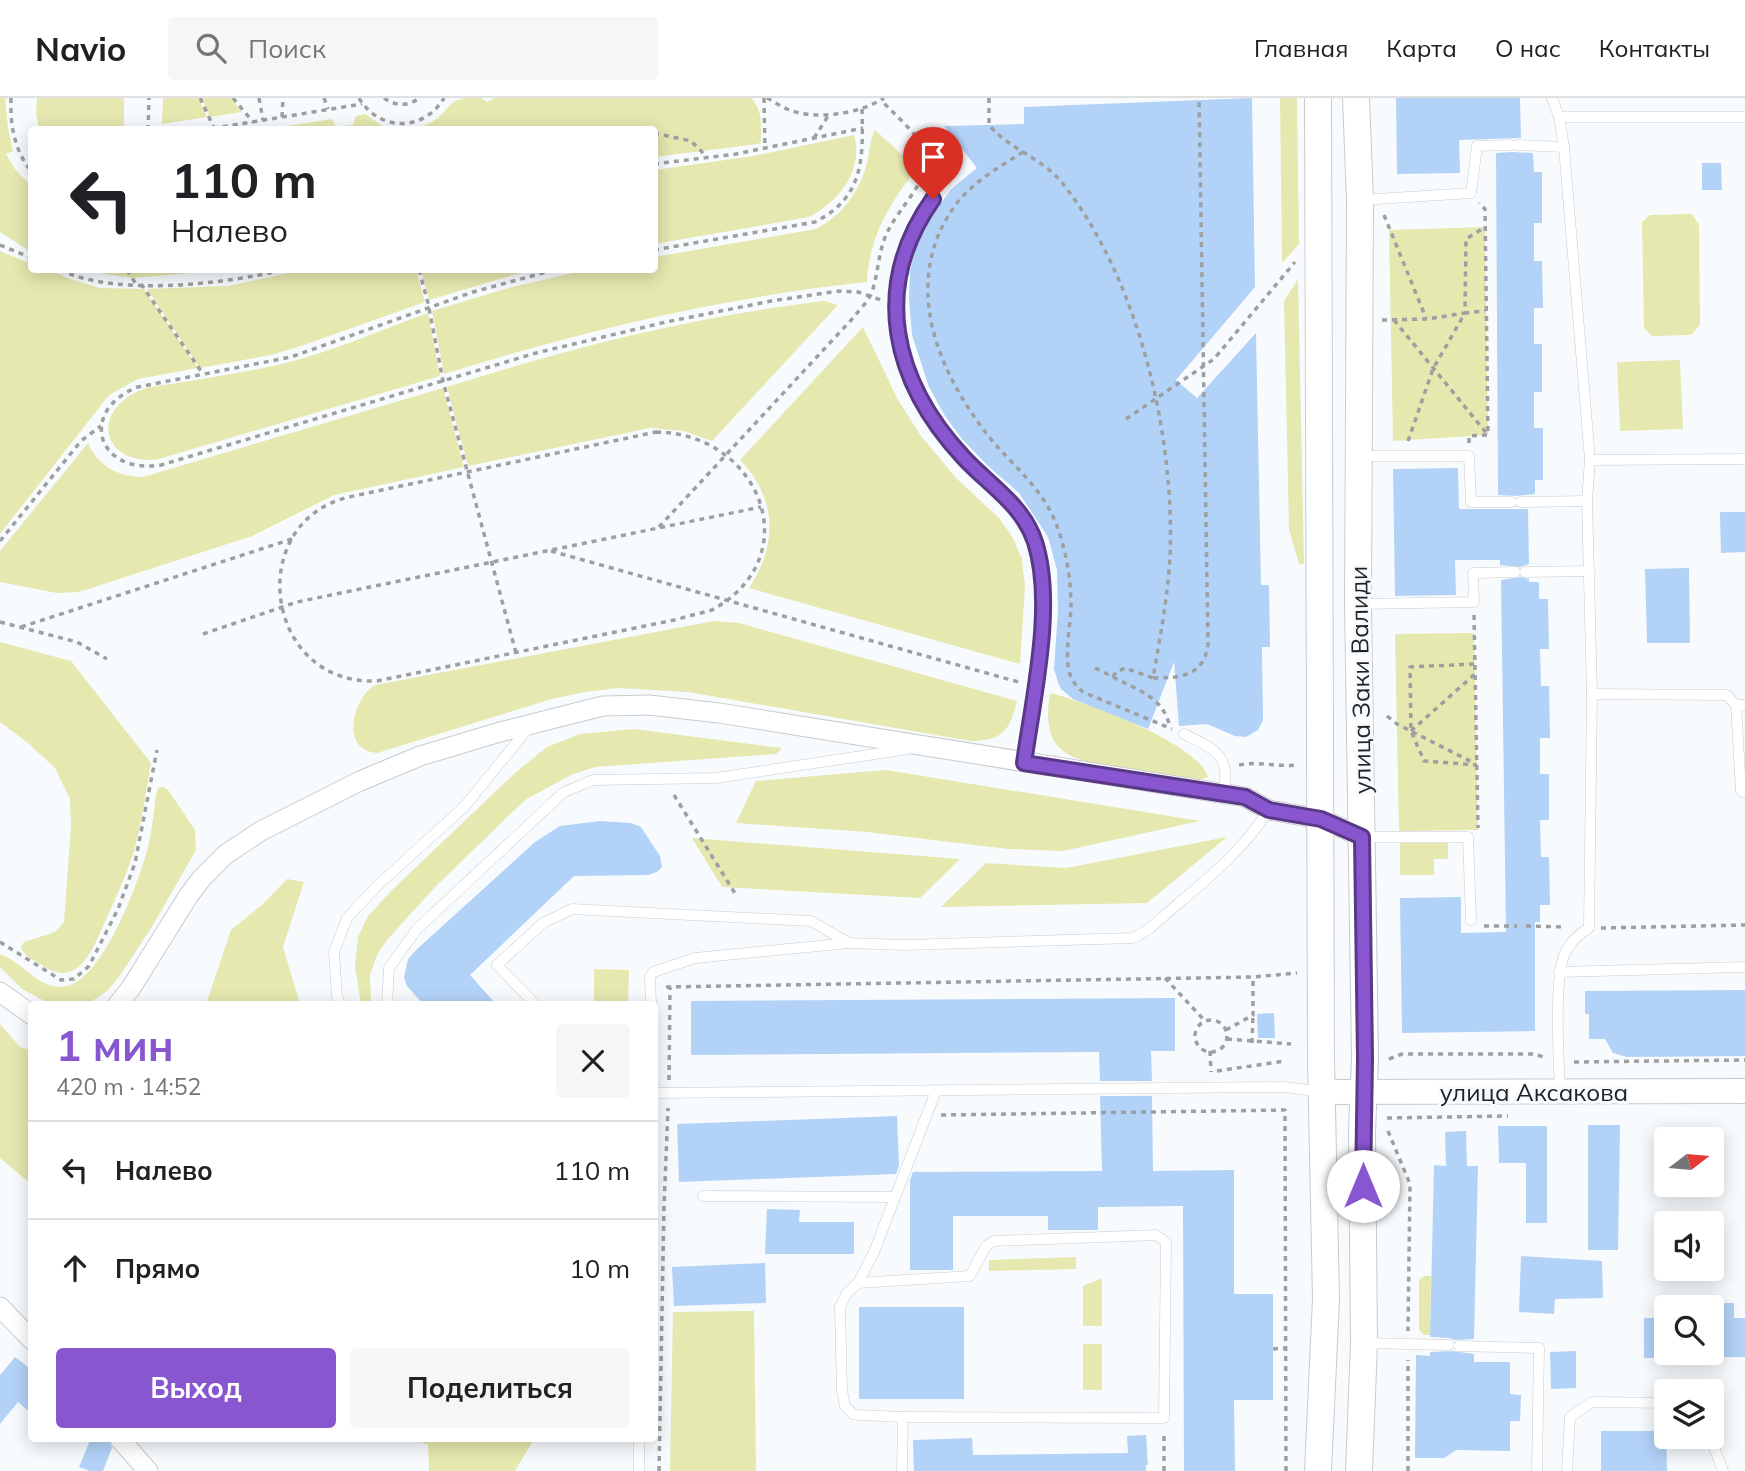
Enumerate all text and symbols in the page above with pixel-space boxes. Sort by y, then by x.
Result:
search box [168,17,658,80]
text: Navio [35,28,126,69]
icon: search [192,29,230,67]
text: Поиск [248,32,326,65]
text: Главная [1254,33,1348,63]
text: Карта [1386,33,1457,63]
text: О нас [1495,33,1561,63]
text: Контакты [1599,33,1710,63]
pin [903,127,963,199]
icon: arrive [914,138,952,176]
text: 110 m [171,149,317,210]
icon: left [56,154,147,245]
text: Налево [171,210,288,250]
street label: улица Заки Валиди [1343,566,1377,794]
text: 1 мин [56,1019,174,1072]
button: close [556,1024,630,1098]
text: 420 m · 14:52 [56,1072,201,1101]
street label: улица Аксакова [1440,1077,1628,1107]
north arrow [1654,1127,1724,1197]
map controls [1654,1127,1724,1449]
position arrow [1326,1149,1400,1223]
icon: left [56,1151,94,1189]
text: Налево [115,1154,213,1187]
text: 110 m [554,1154,630,1187]
button: sound [1654,1211,1724,1281]
icon: ahead [56,1249,94,1287]
text: Прямо [115,1252,200,1285]
text: 10 m [569,1252,630,1285]
button: search [1654,1295,1724,1365]
button: Выход [56,1348,336,1428]
button: Поделиться [350,1348,630,1428]
button: layers [1654,1379,1724,1449]

